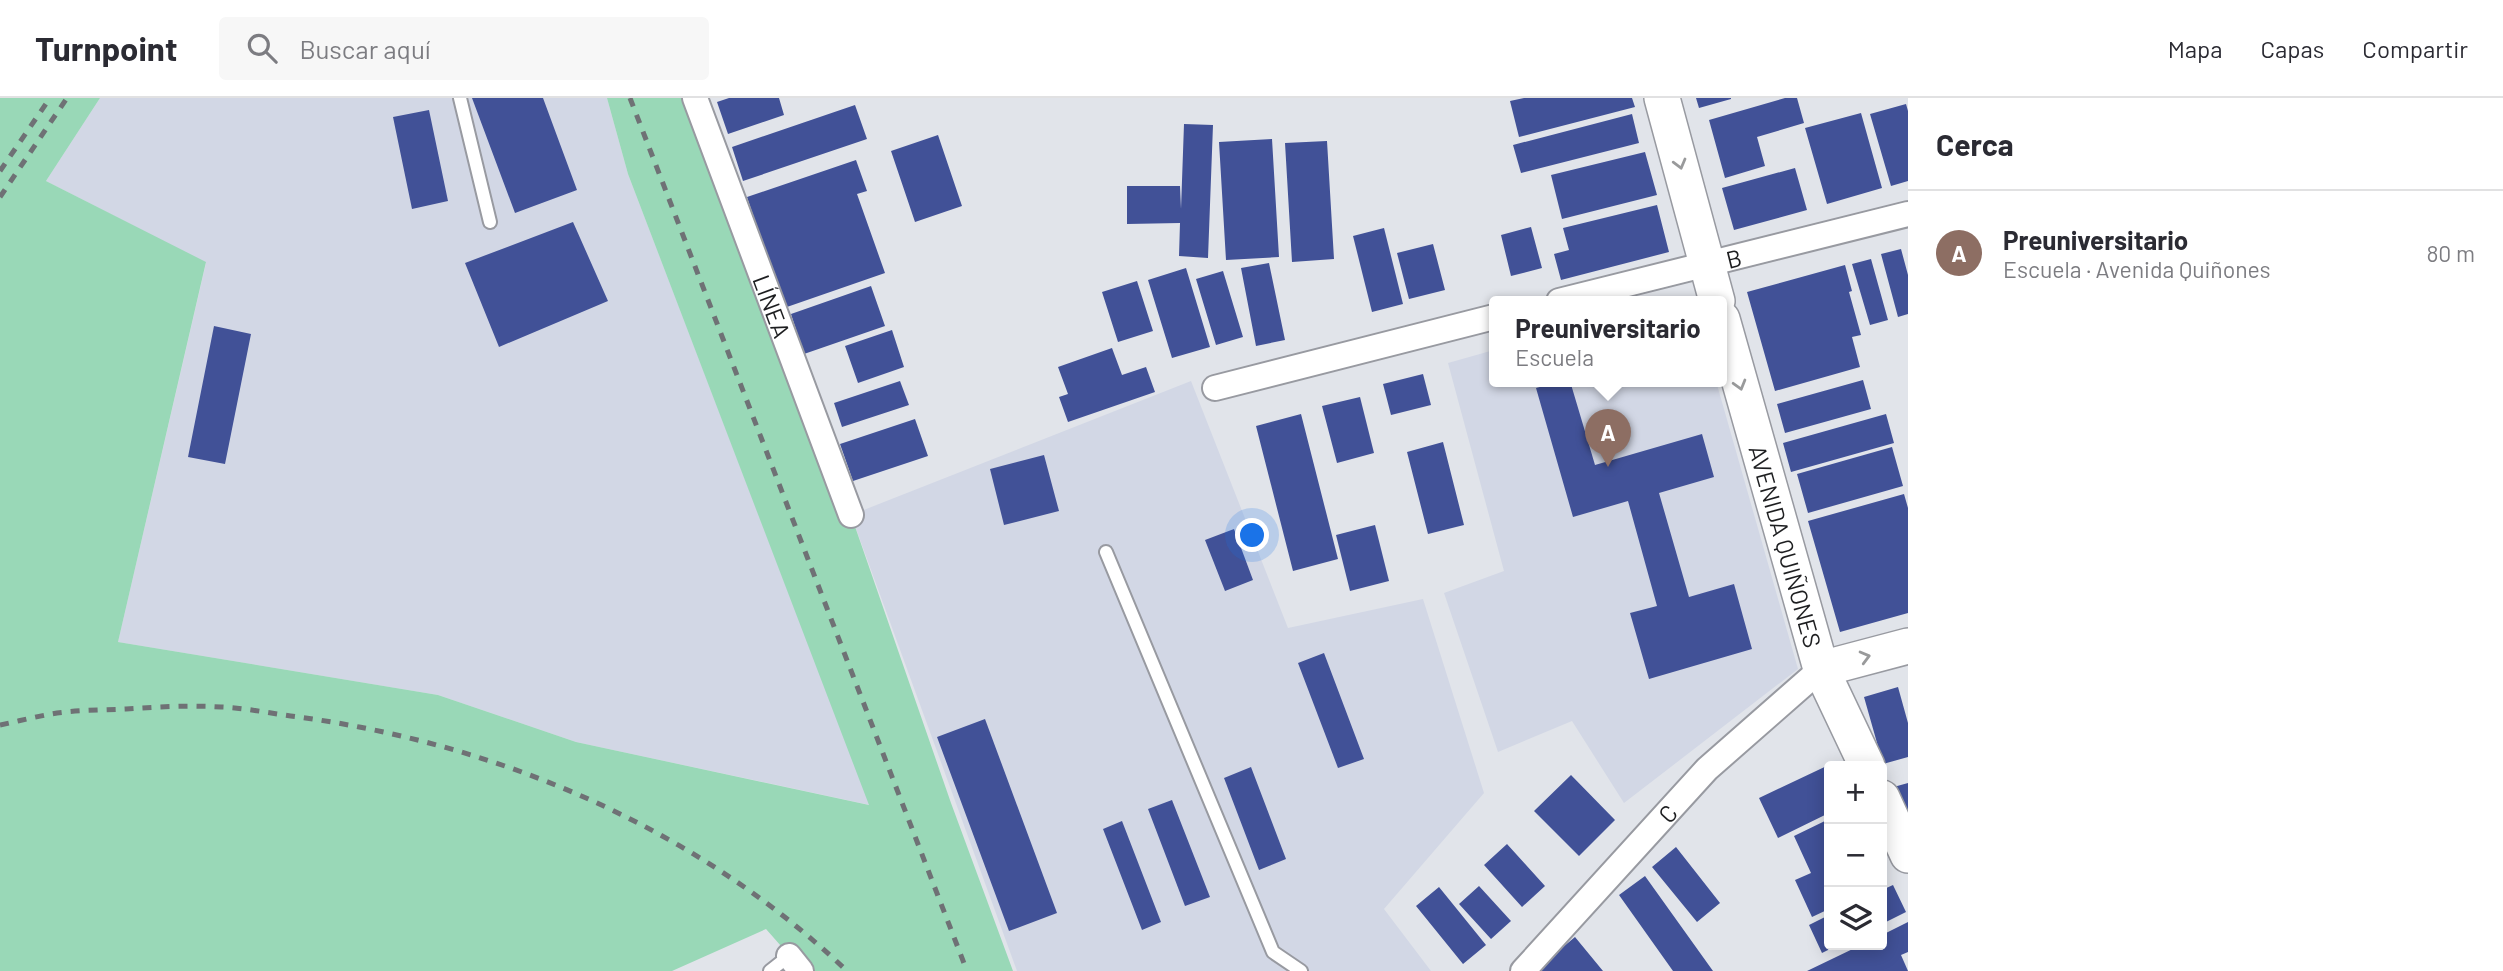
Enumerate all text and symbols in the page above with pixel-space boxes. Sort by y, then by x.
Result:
search box [219,17,709,80]
text: Turnpoint [35,28,177,68]
icon: search [243,29,281,67]
text: Buscar aquí [299,33,430,64]
text: Mapa [2168,34,2223,63]
text: Capas [2261,34,2324,63]
text: Compartir [2362,34,2468,63]
text: Cerca [1936,126,2014,162]
one-way arrow [1672,158,1686,170]
text: Preuniversitario [2003,224,2188,255]
text: A [1951,239,1967,267]
text: 80 m [2426,239,2475,267]
street label: B [1723,242,1744,273]
text: Escuela · Avenida Quiñones [2003,255,2271,283]
street label: LÍNEA [748,270,798,341]
popup [1489,296,1727,387]
text: Preuniversitario [1515,312,1701,343]
text: Escuela [1515,343,1594,371]
one-way arrow [1732,378,1747,390]
pin: A [1585,409,1631,467]
street label: AVENIDA QUIÑONES [1744,442,1829,651]
your location [1235,518,1269,552]
one-way arrow [1859,651,1871,665]
map controls [1824,761,1887,950]
button: + [1824,761,1887,824]
street label: C [1651,798,1683,828]
button: − [1824,824,1887,887]
button: layers [1824,887,1887,950]

